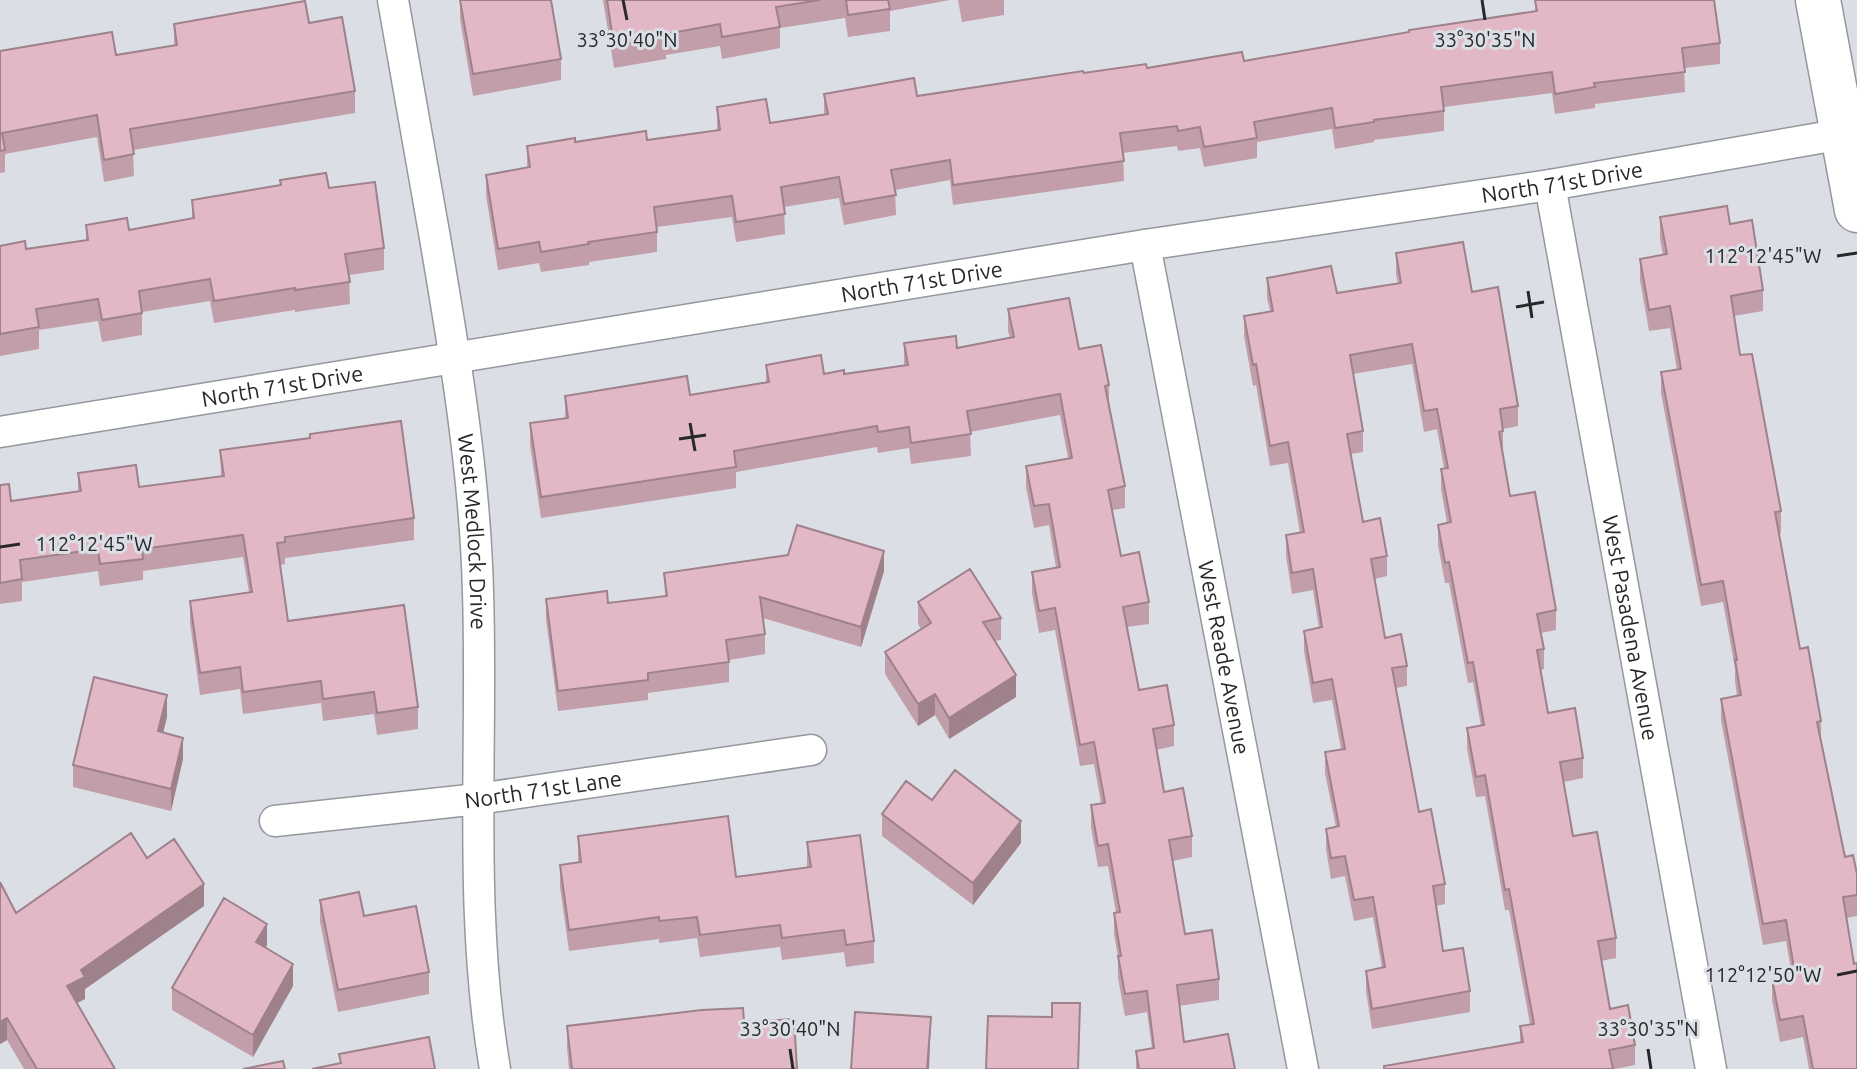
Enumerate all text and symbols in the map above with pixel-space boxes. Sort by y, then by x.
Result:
text: 33°30'40"N [576,28,678,51]
text: 33°30'35"N [1434,28,1536,51]
street label: North 71st Drive [1480,156,1645,207]
text: 112°12'45"W [1705,244,1821,267]
street label: North 71st Drive [839,255,1004,306]
street label: North 71st Drive [200,360,365,411]
street label: West Medlock Drive [453,432,492,630]
street label: West Pasadena Avenue [1598,513,1664,742]
text: 112°12'45"W [36,532,152,555]
street label: West Reade Avenue [1194,558,1255,756]
street label: North 71st Lane [463,765,623,812]
text: 112°12'50"W [1705,963,1821,986]
text: 33°30'40"N [739,1017,841,1040]
text: 33°30'35"N [1597,1017,1699,1040]

